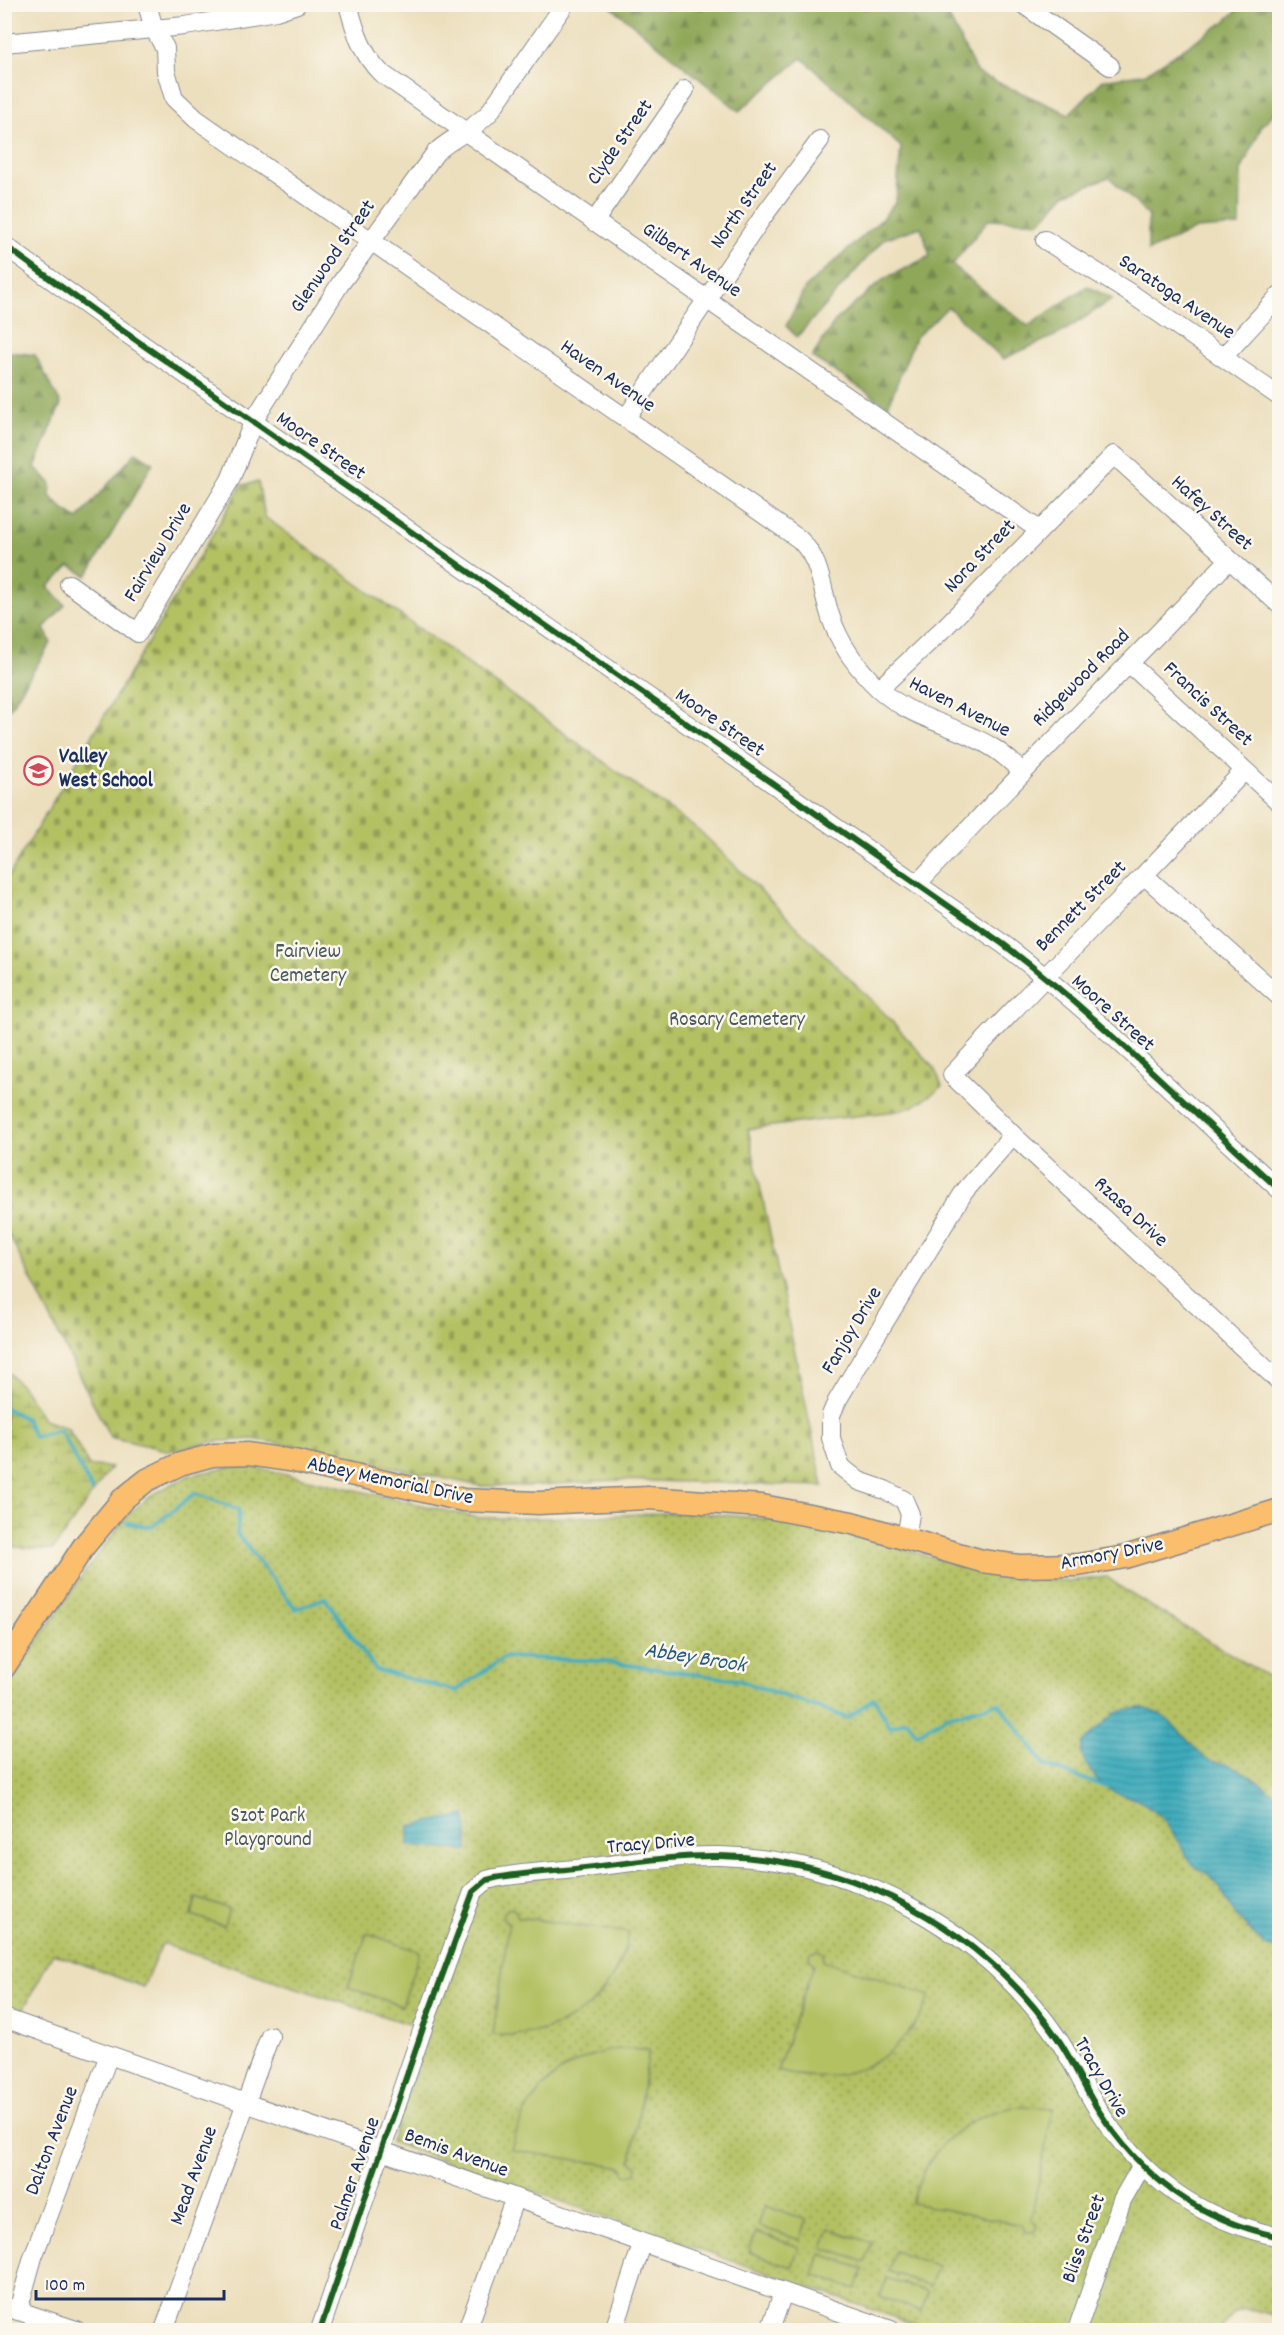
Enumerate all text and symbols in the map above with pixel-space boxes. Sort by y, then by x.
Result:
street label: Clyde Street [580,94,662,192]
street label: North Street [704,156,786,256]
street label: Glenwood Street [284,194,384,320]
street label: Gilbert Avenue [635,216,747,306]
street label: Saratoga Avenue [1112,248,1240,348]
street label: Haven Avenue [553,333,661,421]
street label: Moore Street [269,405,371,489]
street label: Hafey Street [1163,469,1259,559]
street label: Fairview Drive [117,497,201,609]
street label: Nora Street [938,513,1024,601]
street label: Ridgewood Road [1026,623,1138,735]
street label: Francis Street [1155,655,1259,755]
street label: Haven Avenue [903,670,1015,746]
street label: Moore Street [668,682,770,766]
place label: Valley West School [59,743,154,797]
school or university icon: Valley West School [22,754,54,786]
street label: Bennett Street [1029,854,1135,960]
park label: Fairview Cemetery [270,938,347,992]
street label: Moore Street [1063,968,1161,1060]
park label: Rosary Cemetery [669,1006,805,1036]
street label: Rzasa Drive [1086,1171,1174,1255]
street label: Fanjoy Drive [815,1281,891,1381]
street label: Abbey Memorial Drive [304,1450,476,1514]
street label: Armory Drive [1058,1530,1166,1580]
water label: Abbey Brook [642,1636,750,1683]
park label: Szot Park Playground [224,1802,312,1856]
street label: Tracy Drive [606,1826,696,1864]
street label: Tracy Drive [1065,2032,1135,2124]
street label: Dalton Avenue [18,2082,88,2200]
street label: Palmer Avenue [323,2113,389,2235]
street label: Bemis Avenue [400,2121,512,2187]
street label: Mead Avenue [163,2122,227,2230]
street label: Bliss Street [1055,2190,1115,2288]
scale bar [36,2263,224,2301]
text: 100 m [45,2274,85,2299]

